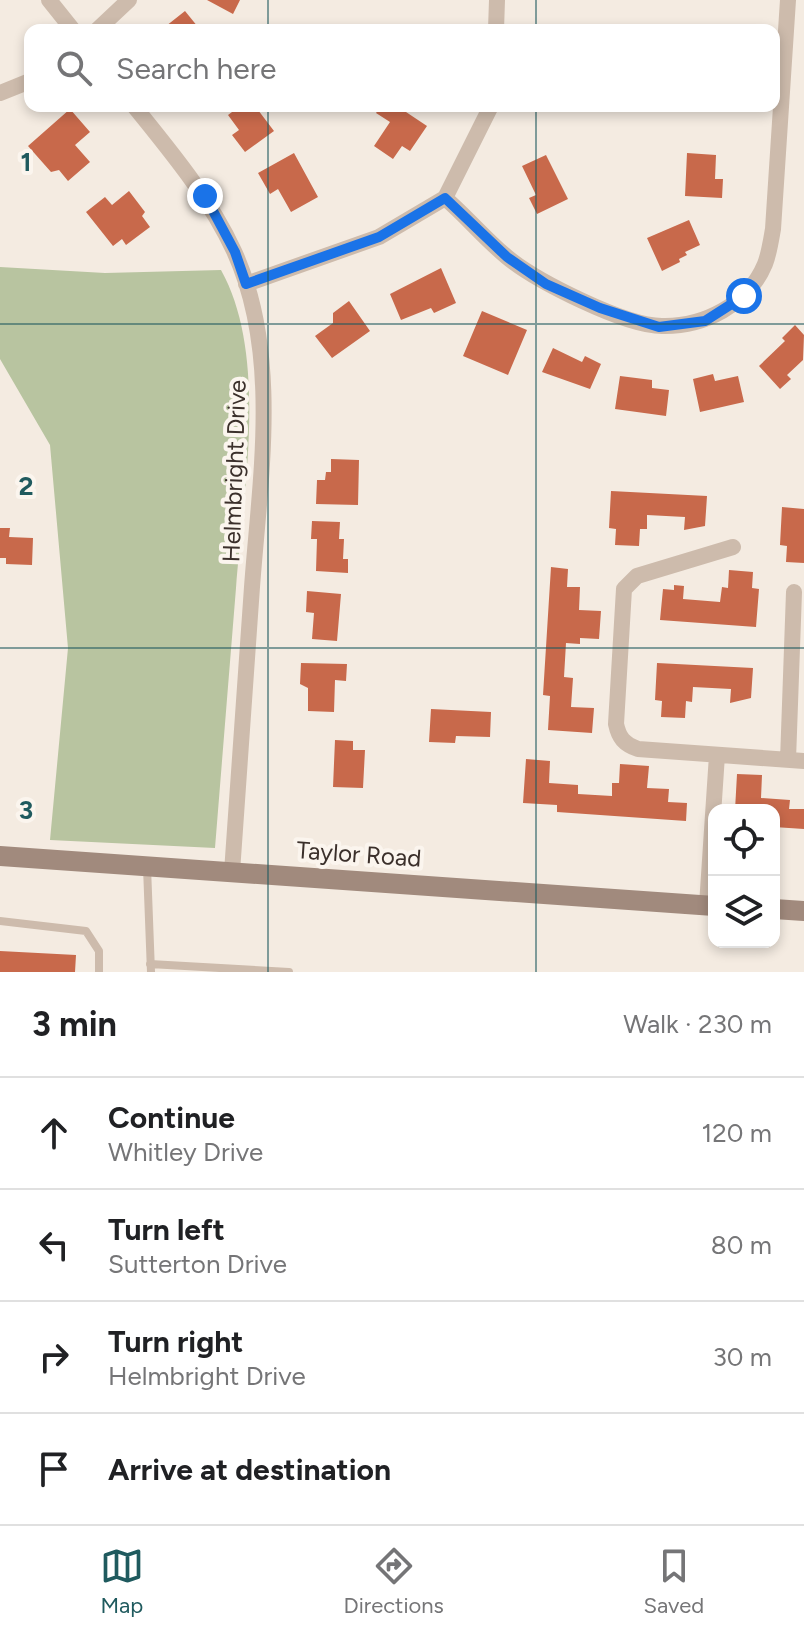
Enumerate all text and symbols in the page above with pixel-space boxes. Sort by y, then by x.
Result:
search box [24,24,780,112]
icon: search [52,46,96,90]
text: Search here [116,50,276,87]
text: 1 [21,146,31,178]
route end [187,178,223,214]
route start [726,278,762,314]
street label: Helmbright Drive [216,379,252,563]
text: 2 [18,470,34,502]
text: 3 [19,794,33,826]
map controls [708,804,780,948]
button: locate [708,804,780,876]
street label: Taylor Road [296,835,422,873]
button: layers [708,876,780,948]
text: 3 min [32,1004,117,1045]
text: Walk · 230 m [623,1008,772,1040]
text: Continue [108,1099,235,1136]
icon: ahead [32,1111,76,1155]
text: 120 m [702,1117,772,1149]
text: Whitley Drive [108,1136,263,1168]
text: Turn left [108,1211,225,1248]
icon: left [32,1223,76,1267]
text: 80 m [711,1229,772,1261]
text: Sutterton Drive [108,1248,287,1280]
text: Turn right [108,1323,243,1360]
icon: right [32,1335,76,1379]
text: 30 m [713,1341,772,1373]
text: Helmbright Drive [108,1360,306,1392]
icon: arrive [32,1447,76,1491]
text: Arrive at destination [108,1451,391,1488]
tab: Map [100,1544,144,1619]
tab: Directions [344,1544,444,1619]
tab: Saved [643,1544,704,1619]

